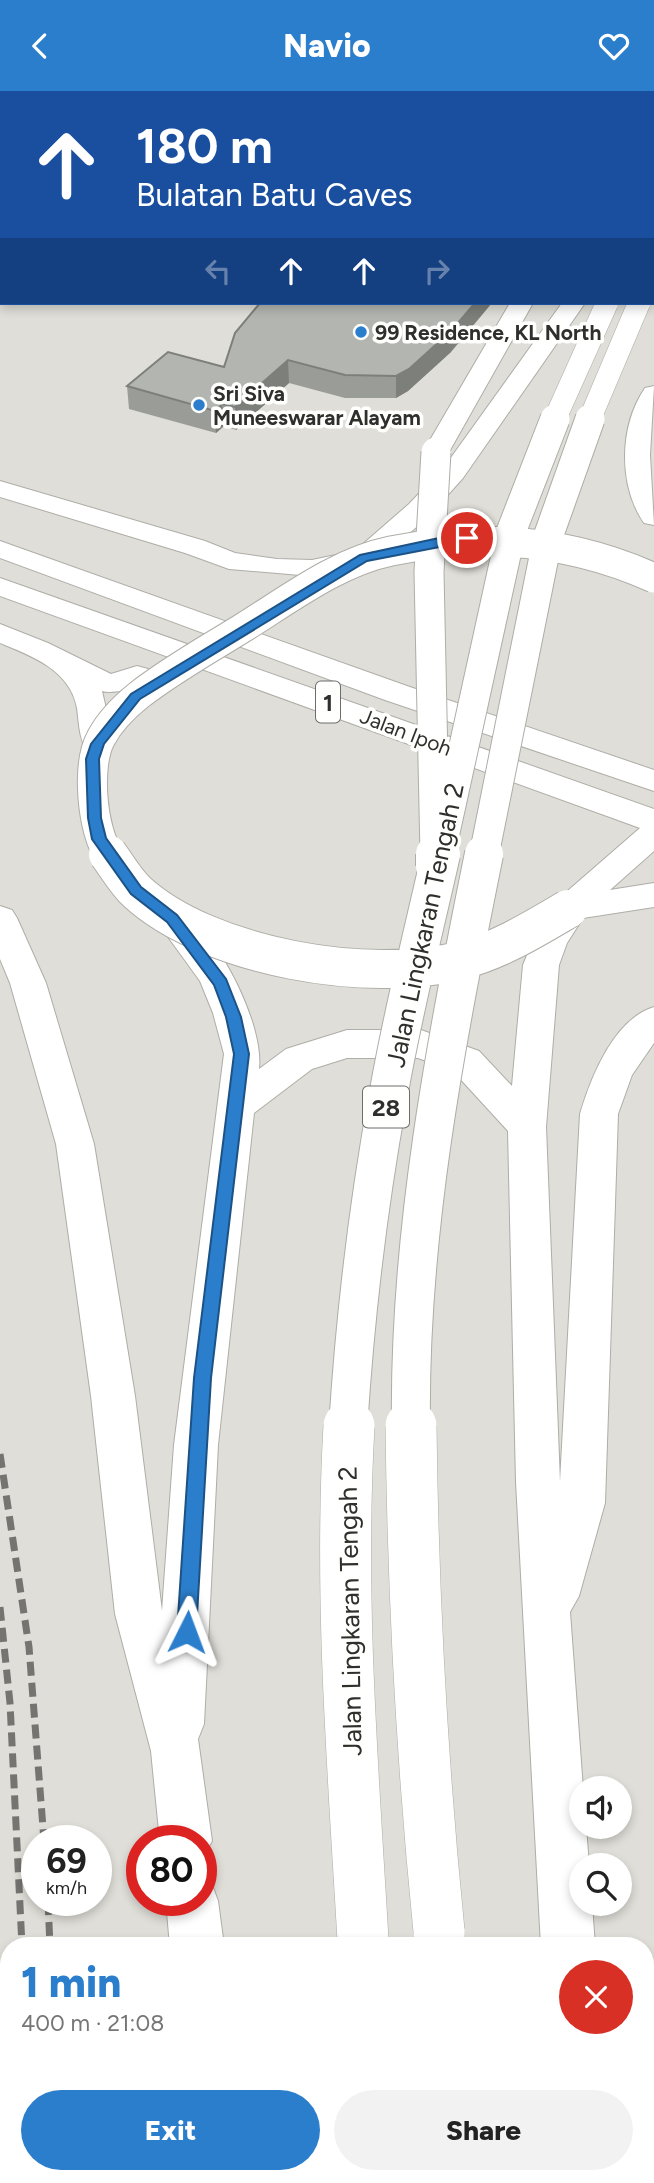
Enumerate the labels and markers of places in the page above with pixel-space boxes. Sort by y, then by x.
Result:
place label: 99 Residence, KL North [375,320,601,345]
marker: 99 Residence, KL North [353,324,369,340]
place label: Sri Siva Muneeswarar Alayam [213,381,421,430]
marker: Sri Siva Muneeswarar Alayam [191,397,207,413]
pin [437,508,497,568]

